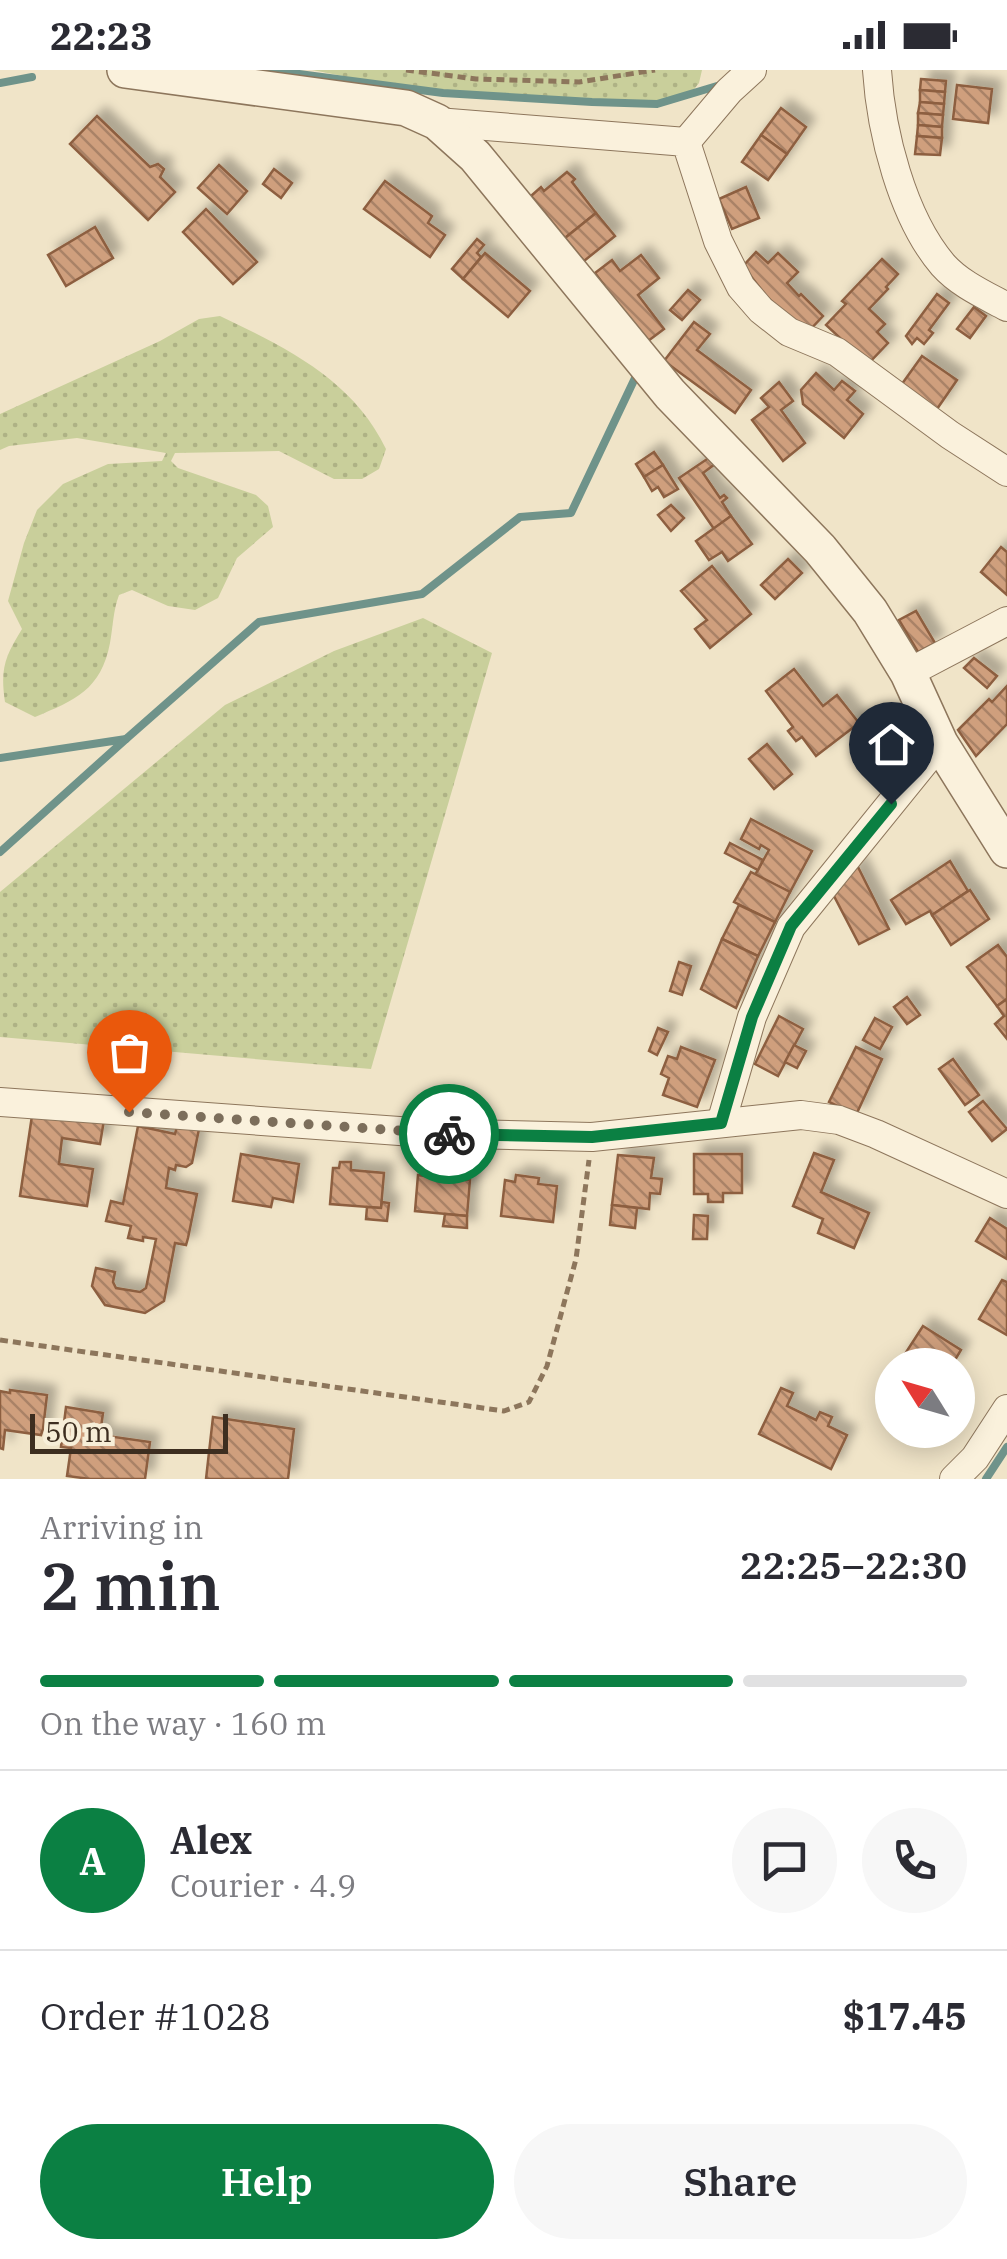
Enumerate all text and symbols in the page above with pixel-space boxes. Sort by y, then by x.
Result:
text: 22:23 [50,11,153,60]
pin [849,702,934,805]
icon: home [864,717,919,772]
pin [87,1010,172,1113]
icon: bag [102,1025,157,1080]
courier [399,1084,499,1184]
icon: bike [422,1107,477,1162]
north arrow [875,1348,975,1448]
map controls [875,1348,975,1448]
scale bar [30,1409,228,1454]
text: 50 m [45,1413,112,1450]
text: Arriving in [40,1506,203,1548]
text: 22:25–22:30 [740,1540,967,1589]
text: 2 min [40,1543,221,1628]
text: On the way · 160 m [40,1702,326,1744]
button: chat [732,1808,837,1913]
button: phone [862,1808,967,1913]
text: Alex [170,1815,252,1864]
text: A [79,1836,106,1885]
text: Courier · 4.9 [170,1864,356,1906]
text: Order #1028 [40,1991,271,2040]
text: $17.45 [842,1991,967,2040]
button: Help [40,2124,494,2239]
button: Share [514,2124,967,2239]

